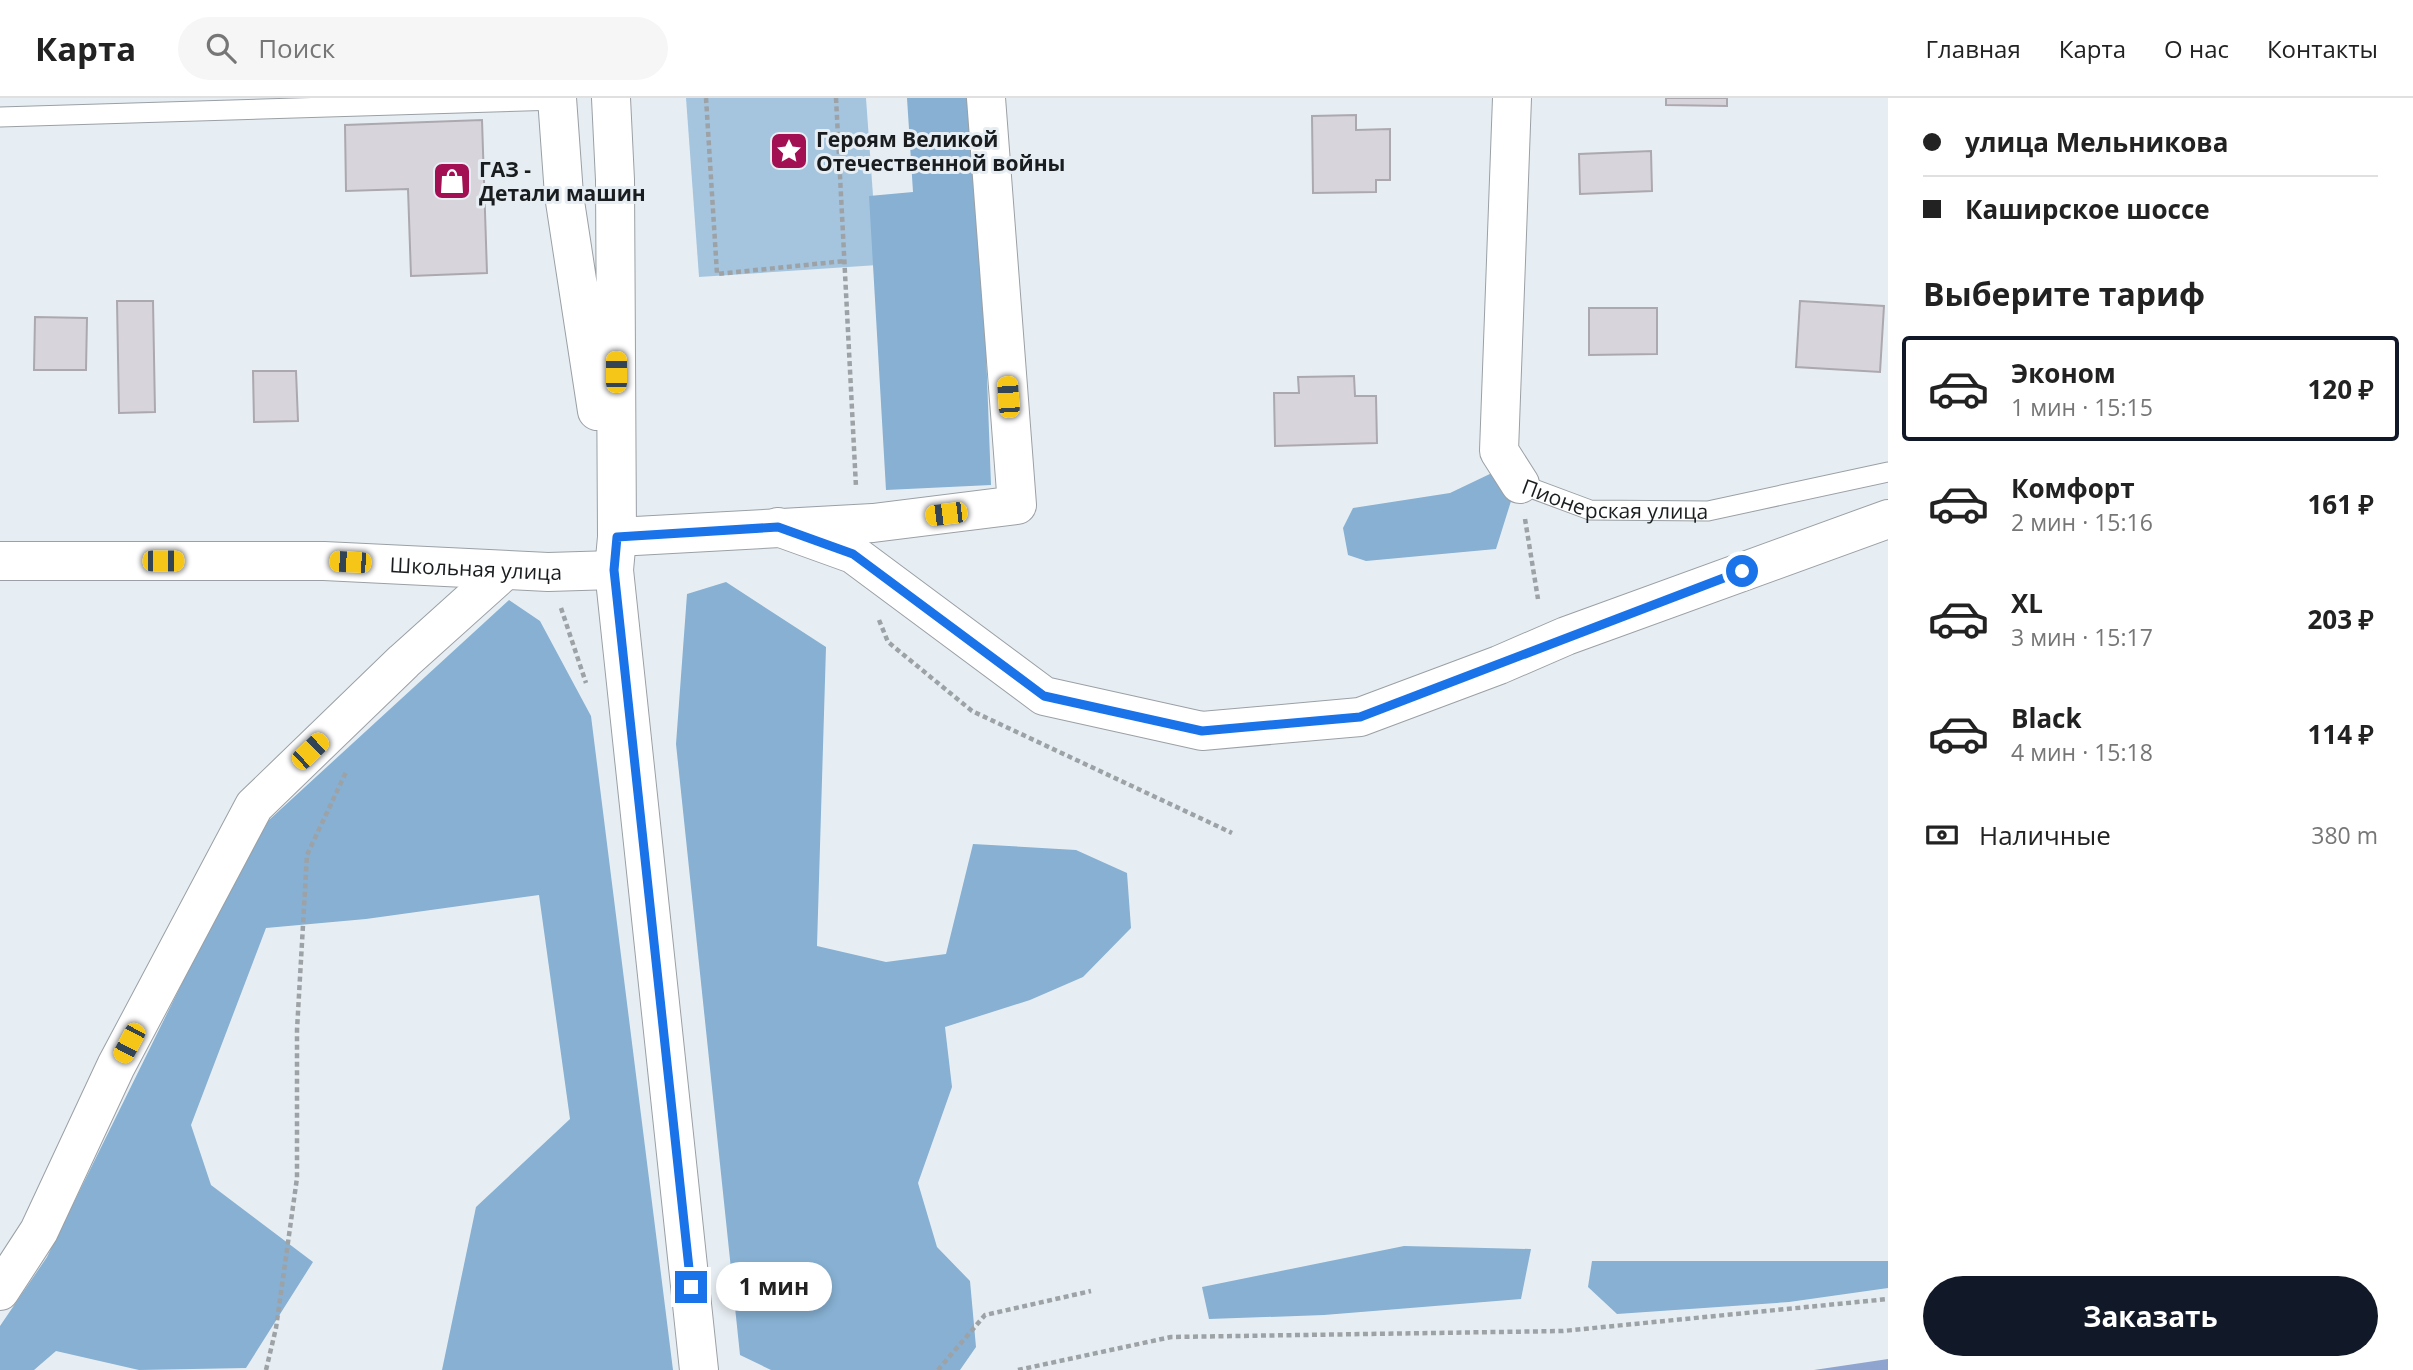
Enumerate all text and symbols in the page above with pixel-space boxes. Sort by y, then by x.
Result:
search box [178,17,668,80]
text: Карта [35,26,136,71]
icon: search [202,29,240,67]
text: Поиск [258,30,335,66]
text: Главная [1926,32,2021,65]
text: Карта [2059,32,2126,65]
text: О нас [2164,32,2229,65]
text: Контакты [2267,32,2378,65]
text: улица Мельникова [1965,124,2228,160]
place label: Героям Великой Отечественной войны [816,125,1065,177]
place icon: Героям Великой Отечественной войны [768,130,810,172]
place label: ГАЗ - Детали машин [479,155,646,207]
shop icon: ГАЗ - Детали машин [431,160,473,202]
text: Каширское шоссе [1965,191,2210,227]
text: Выберите тариф [1923,272,2205,315]
car [606,351,627,393]
text: Эконом [2011,355,2116,391]
icon: car [1927,357,1990,420]
text: 120 ₽ [2308,371,2374,407]
car [997,375,1020,419]
text: 1 мин · 15:15 [2011,391,2153,423]
text: Комфорт [2011,470,2135,506]
street label: Пионерская улица [1518,472,1708,525]
icon: car [1927,472,1990,535]
text: 161 ₽ [2308,486,2374,522]
car [924,501,969,527]
text: 2 мин · 15:16 [2011,506,2153,538]
car [329,550,372,574]
street label: Школьная улица [389,550,562,586]
car [143,551,185,572]
route start [1726,555,1758,587]
text: XL [2011,585,2043,621]
icon: car [1927,587,1990,650]
text: 203 ₽ [2308,601,2374,637]
text: 3 мин · 15:17 [2011,621,2153,653]
text: Black [2011,700,2082,736]
icon: car [1927,702,1990,765]
text: 114 ₽ [2308,716,2374,752]
car [288,729,333,773]
text: 4 мин · 15:18 [2011,736,2153,768]
icon: cash [1923,816,1961,854]
text: Наличные [1979,817,2111,853]
text: 380 m [2311,819,2378,851]
car [110,1020,149,1066]
callout: 1 мин [716,1262,831,1312]
text: 1 мин [739,1270,809,1302]
route end [675,1271,707,1303]
button: Заказать [1923,1276,2378,1356]

